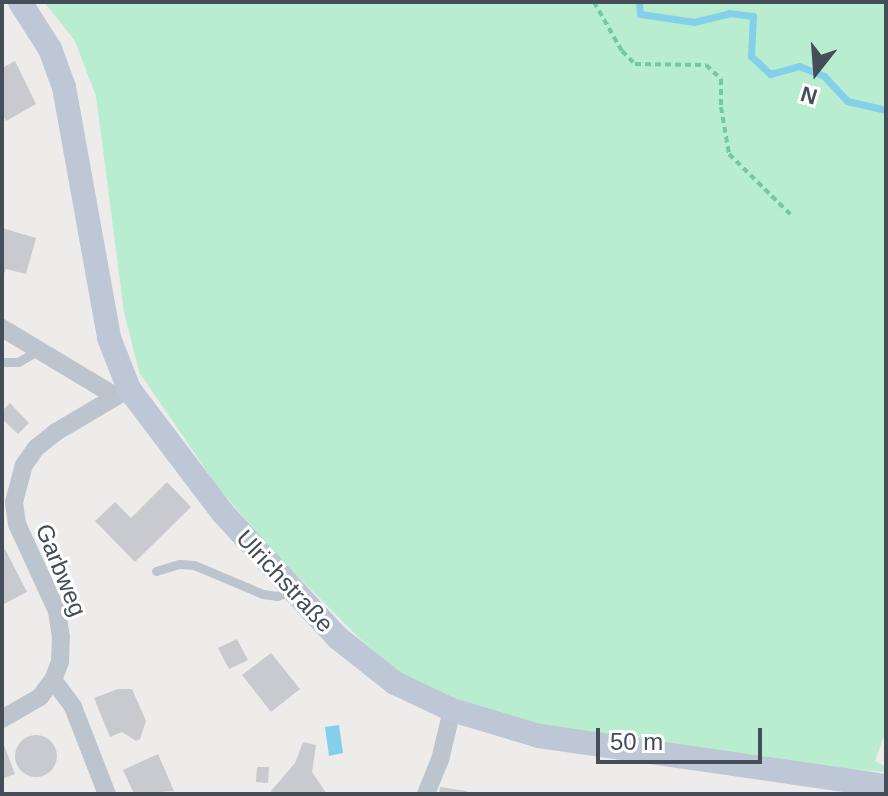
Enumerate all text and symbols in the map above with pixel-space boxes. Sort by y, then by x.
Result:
north arrow [776,32,856,112]
text: N [798,81,820,110]
street label: Garbweg [29,519,93,621]
street label: Ulrichstraße [230,524,340,638]
scale bar [600,712,766,762]
text: 50 m [610,728,663,755]

